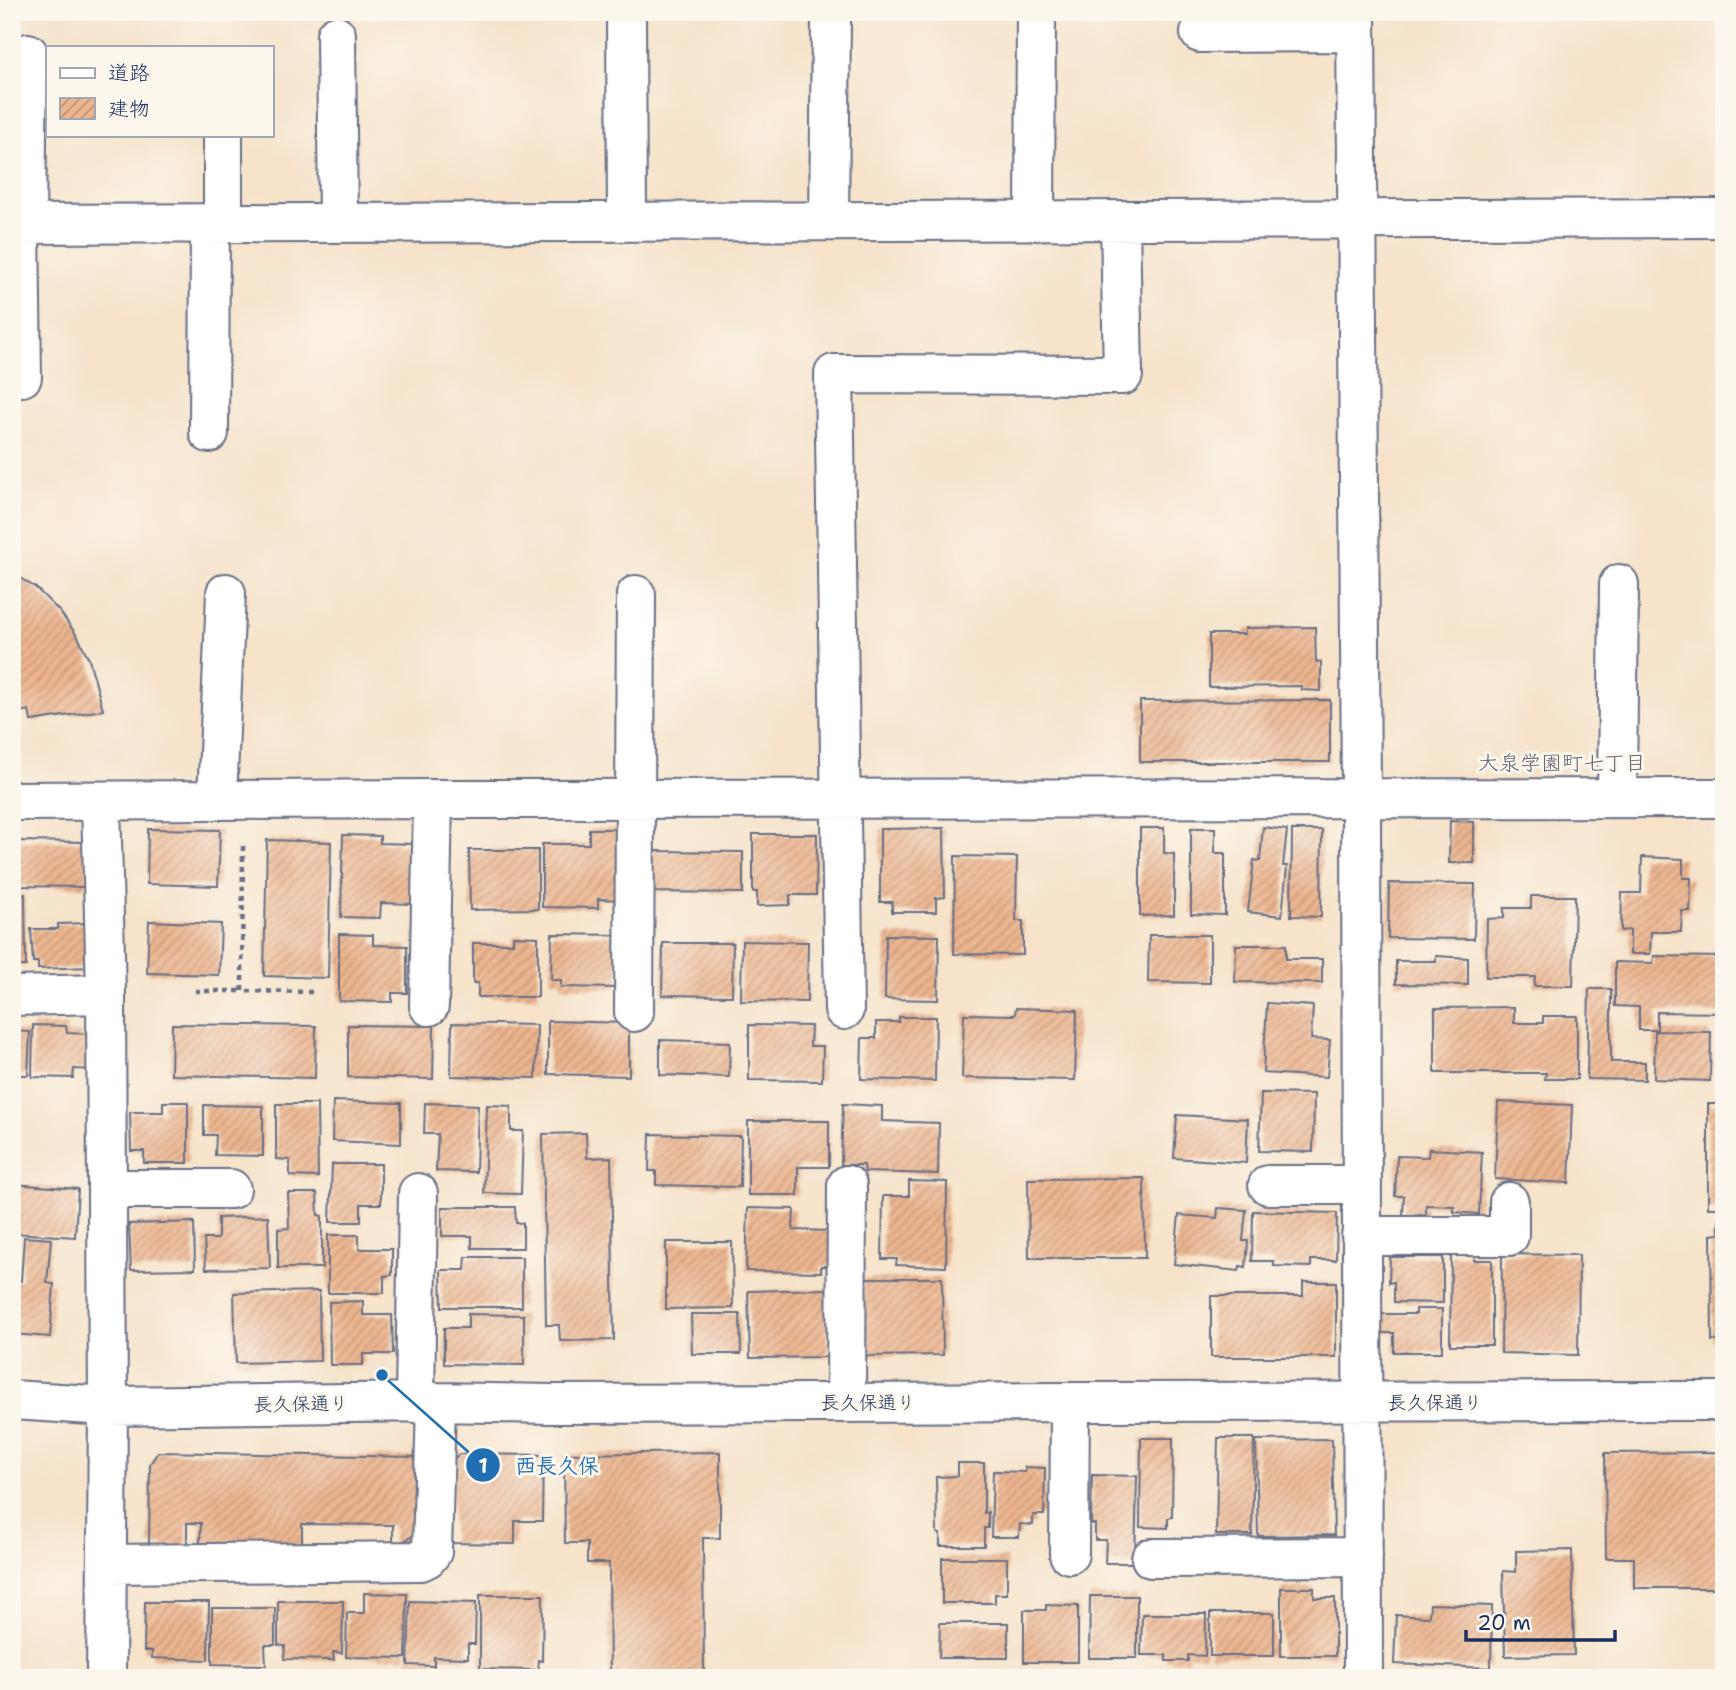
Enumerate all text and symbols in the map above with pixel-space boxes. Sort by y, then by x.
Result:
legend [46,46,273,136]
text: 道路 [108,59,150,87]
text: 建物 [108,95,150,123]
district label: 大泉学園町七丁目 [1478,749,1646,777]
street label: 長久保通り [820,1390,916,1415]
street label: 長久保通り [1387,1390,1483,1415]
street label: 長久保通り [253,1391,349,1417]
callout: 西長久保 [466,1444,613,1486]
text: 1 [478,1452,488,1480]
text: 西長久保 [515,1452,599,1480]
scale bar [1466,1599,1615,1643]
text: 20 m [1477,1609,1531,1637]

